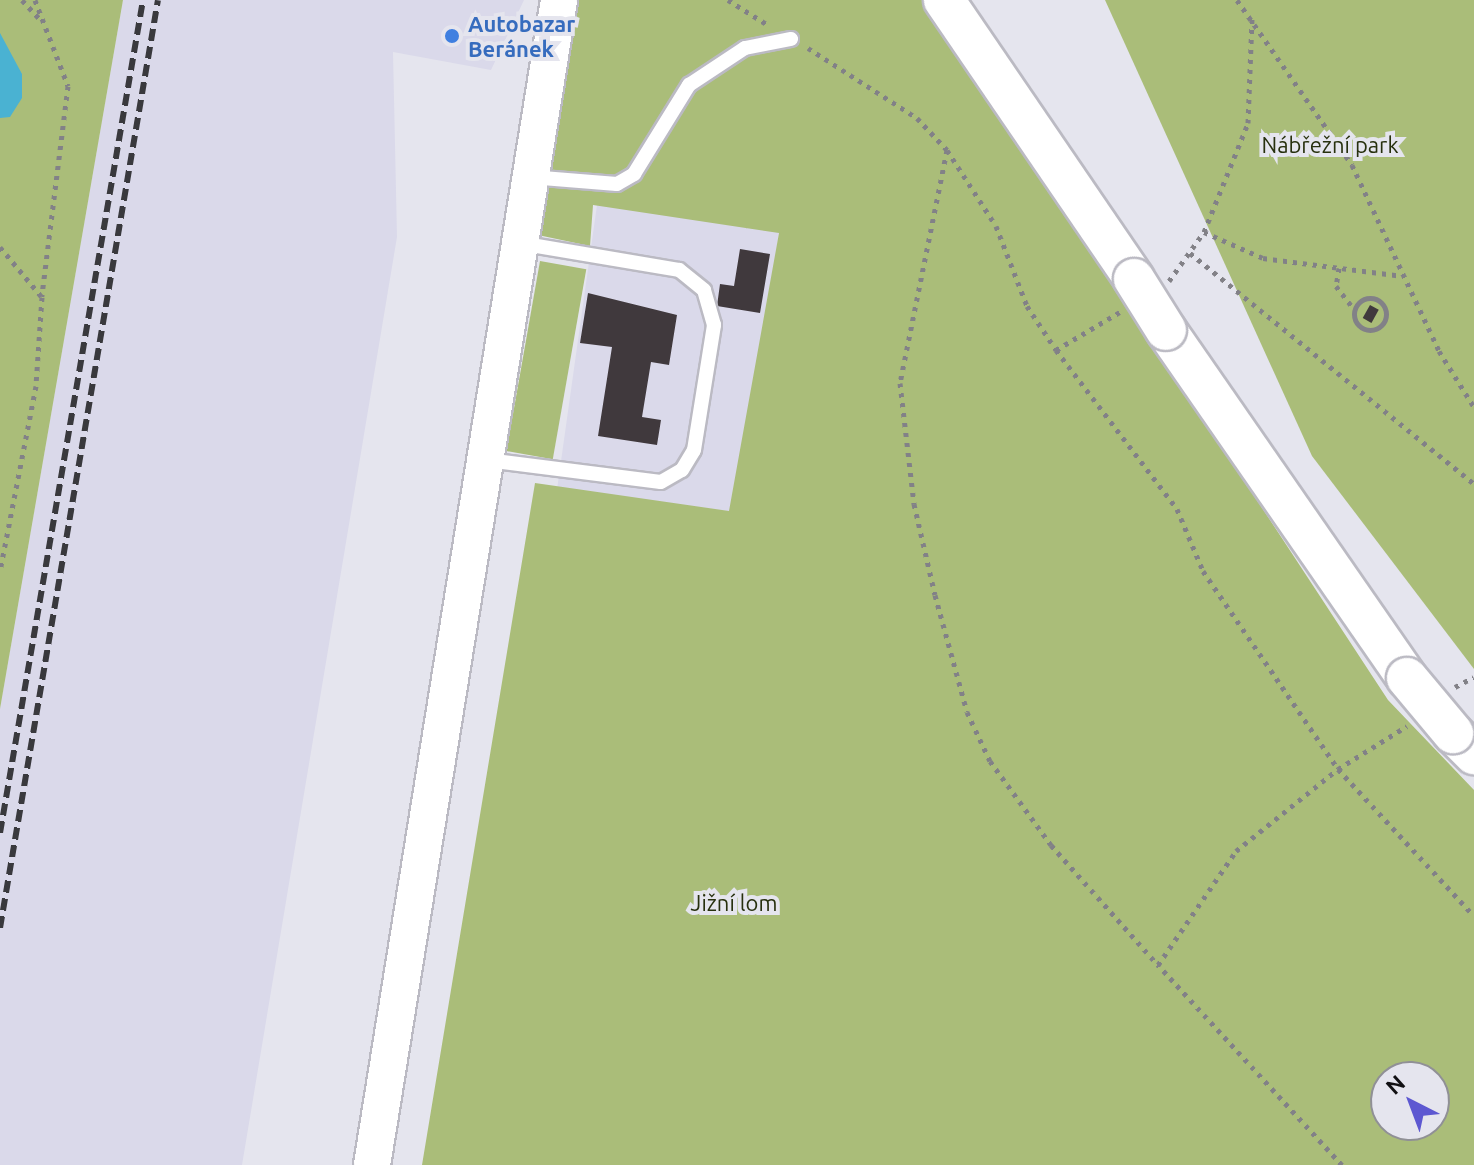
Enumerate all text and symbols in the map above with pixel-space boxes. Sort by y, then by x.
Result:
place label: Autobazar Beránek [468,10,575,62]
marker: Autobazar Beránek [443,27,461,45]
park label: Nábřežní park [1261,132,1399,158]
park label: Jižní lom [691,890,777,916]
north arrow [1370,1061,1450,1141]
text: N [1380,1070,1409,1099]

